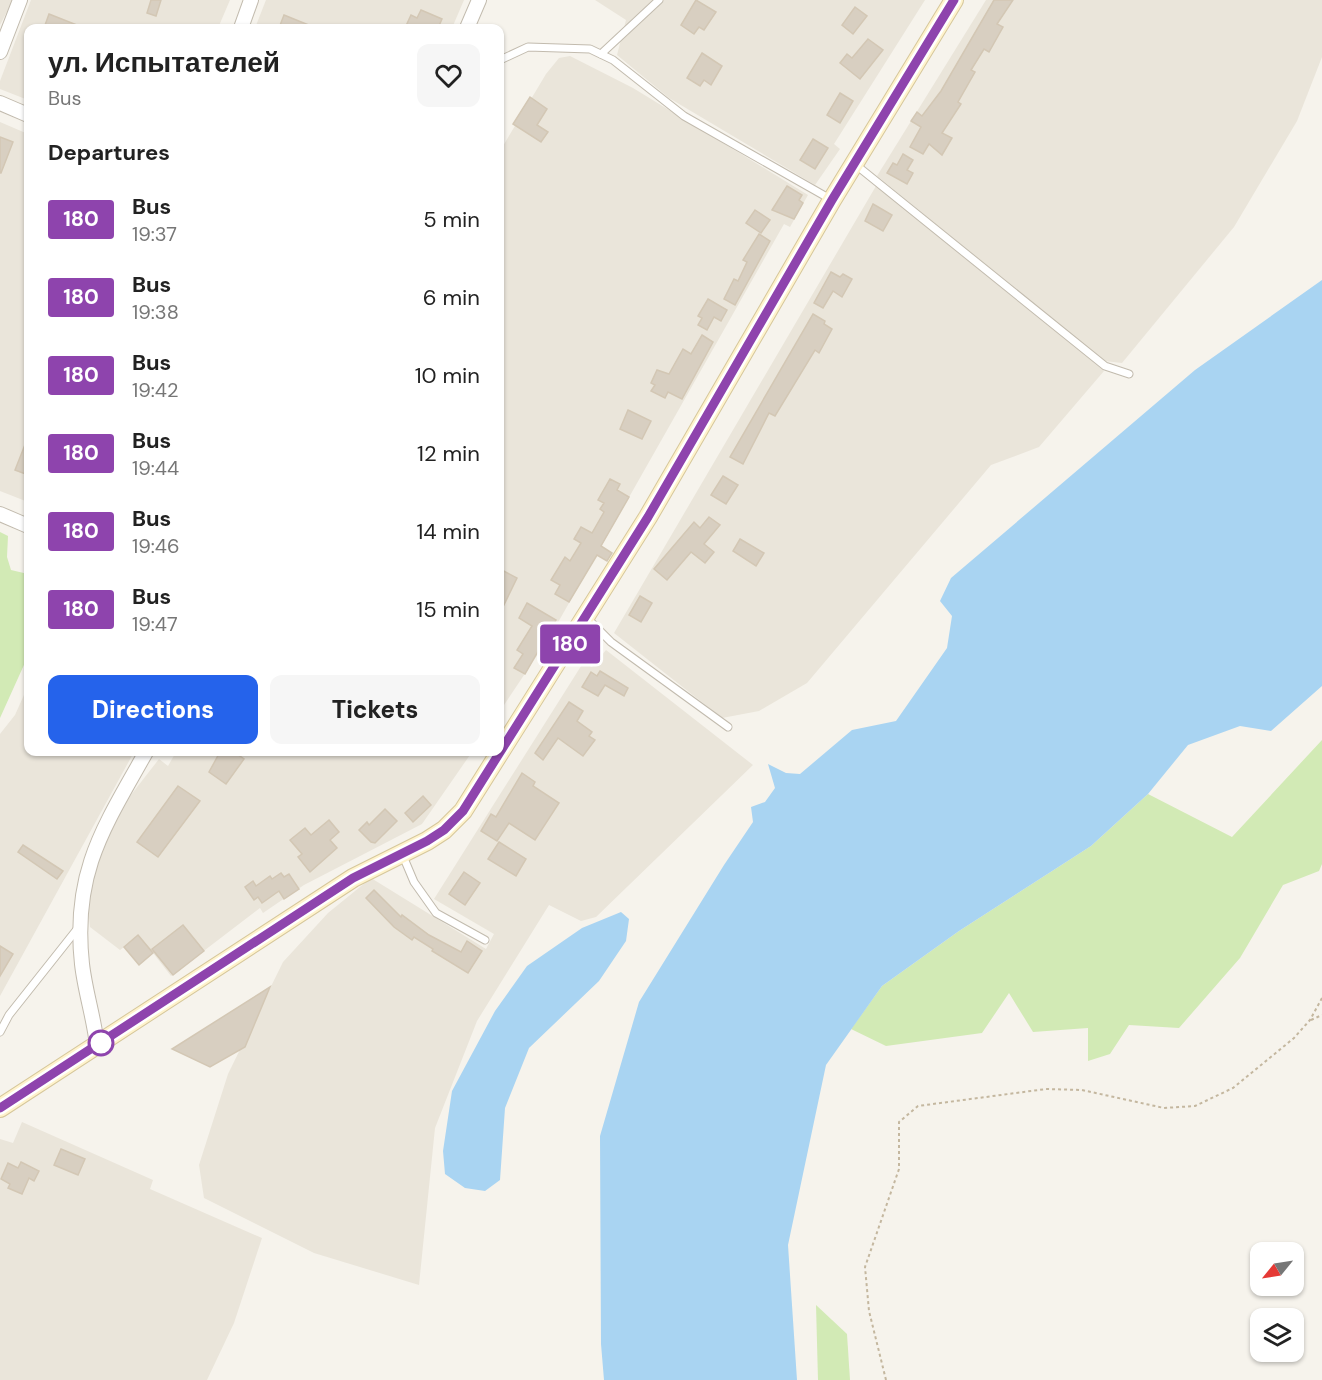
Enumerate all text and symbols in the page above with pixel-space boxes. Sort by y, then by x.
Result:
text: ул. Испытателей [48,44,280,81]
button: heart [417,44,480,107]
text: Bus [48,85,82,111]
text: Departures [48,138,170,167]
text: Bus [132,192,171,221]
text: 180 [63,205,99,233]
text: 5 min [423,205,480,234]
text: 19:37 [132,221,177,247]
text: Bus [132,270,171,299]
text: 180 [63,283,99,311]
text: 6 min [423,283,480,312]
text: 19:38 [132,299,179,325]
text: Bus [132,348,171,377]
text: 180 [63,361,99,389]
text: 10 min [415,361,480,390]
text: 19:42 [132,377,179,403]
text: Bus [132,426,171,455]
text: 180 [63,439,99,467]
text: 12 min [417,439,480,468]
text: 19:44 [132,455,179,481]
text: Bus [132,504,171,533]
text: 180 [63,517,99,545]
text: 14 min [416,517,480,546]
text: 19:46 [132,533,180,559]
text: Bus [132,582,171,611]
text: 180 [63,595,99,623]
text: 15 min [416,595,480,624]
text: 19:47 [132,611,178,637]
line badge: 180 [536,624,604,664]
text: 180 [552,630,588,658]
button: Directions [48,675,258,744]
button: Tickets [270,675,480,744]
unlabelled marker [88,1030,114,1056]
north arrow [1250,1242,1304,1296]
map controls [1250,1242,1304,1362]
button: layers [1250,1308,1304,1362]

